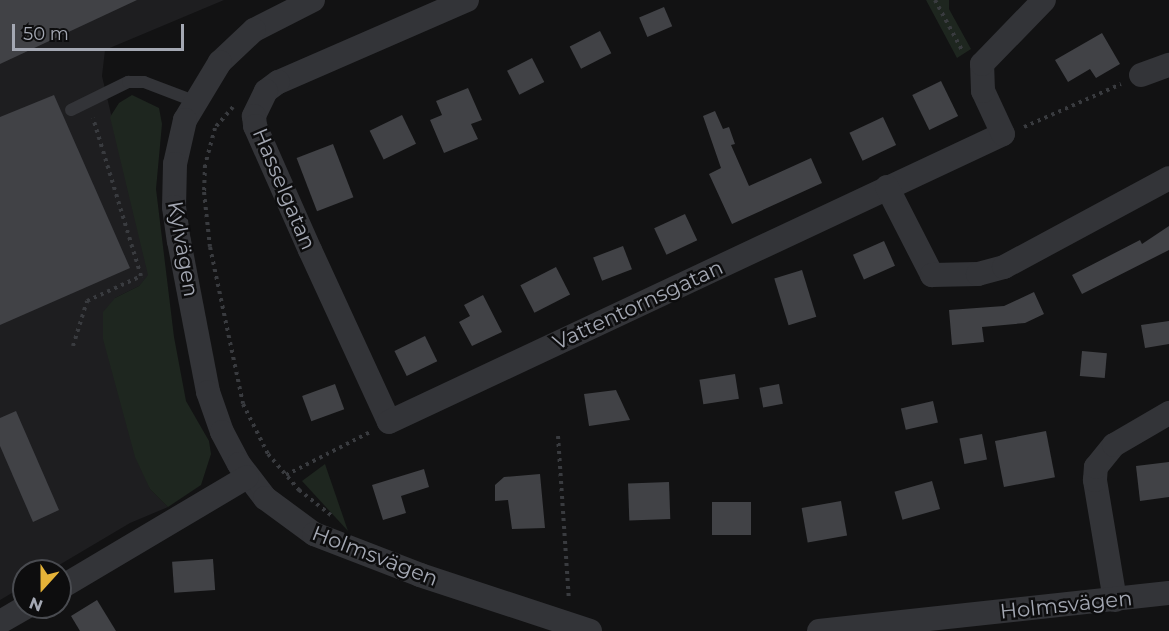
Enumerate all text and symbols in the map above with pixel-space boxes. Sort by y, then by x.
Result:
scale bar [15,12,188,50]
text: 50 m [23,23,69,45]
street label: Hasselgatan [247,124,321,254]
street label: Kylvägen [162,199,204,299]
street label: Vattentornsgatan [549,255,727,355]
street label: Holmsvägen [308,520,442,592]
north arrow [12,559,72,619]
street label: Holmsvägen [999,586,1133,624]
text: N [27,593,46,616]

